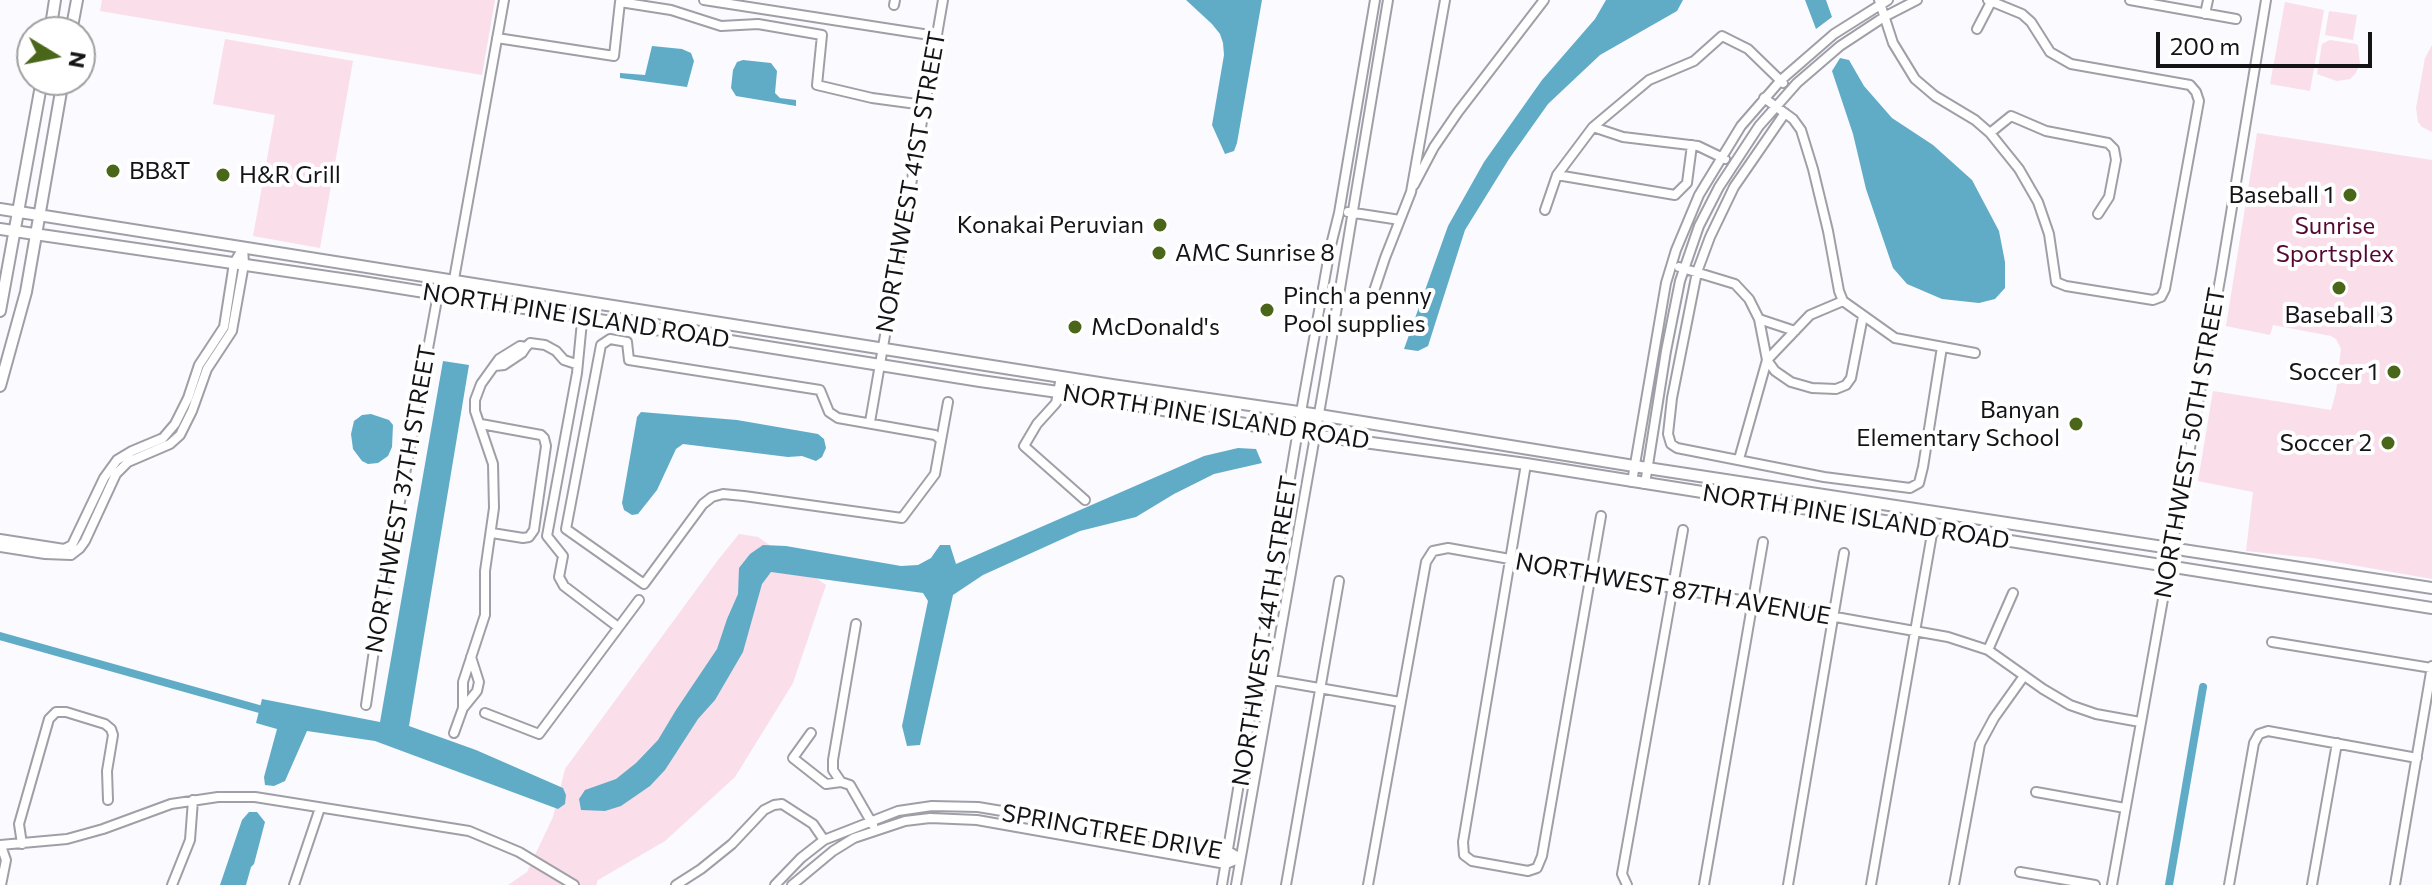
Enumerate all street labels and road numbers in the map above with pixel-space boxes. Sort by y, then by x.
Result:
street label: NORTHWEST 41ST STREET [870,29,952,335]
street label: NORTH PINE ISLAND ROAD [421,278,731,354]
street label: NORTHWEST 50TH STREET [2148,285,2232,601]
street label: NORTHWEST 37TH STREET [360,343,442,655]
street label: NORTH PINE ISLAND ROAD [1061,379,1371,455]
street label: NORTHWEST 44TH STREET [1226,474,1304,788]
street label: NORTH PINE ISLAND ROAD [1701,479,2011,555]
street label: NORTHWEST 87TH AVENUE [1513,547,1833,631]
street label: SPRINGTREE DRIVE [1000,798,1224,866]

